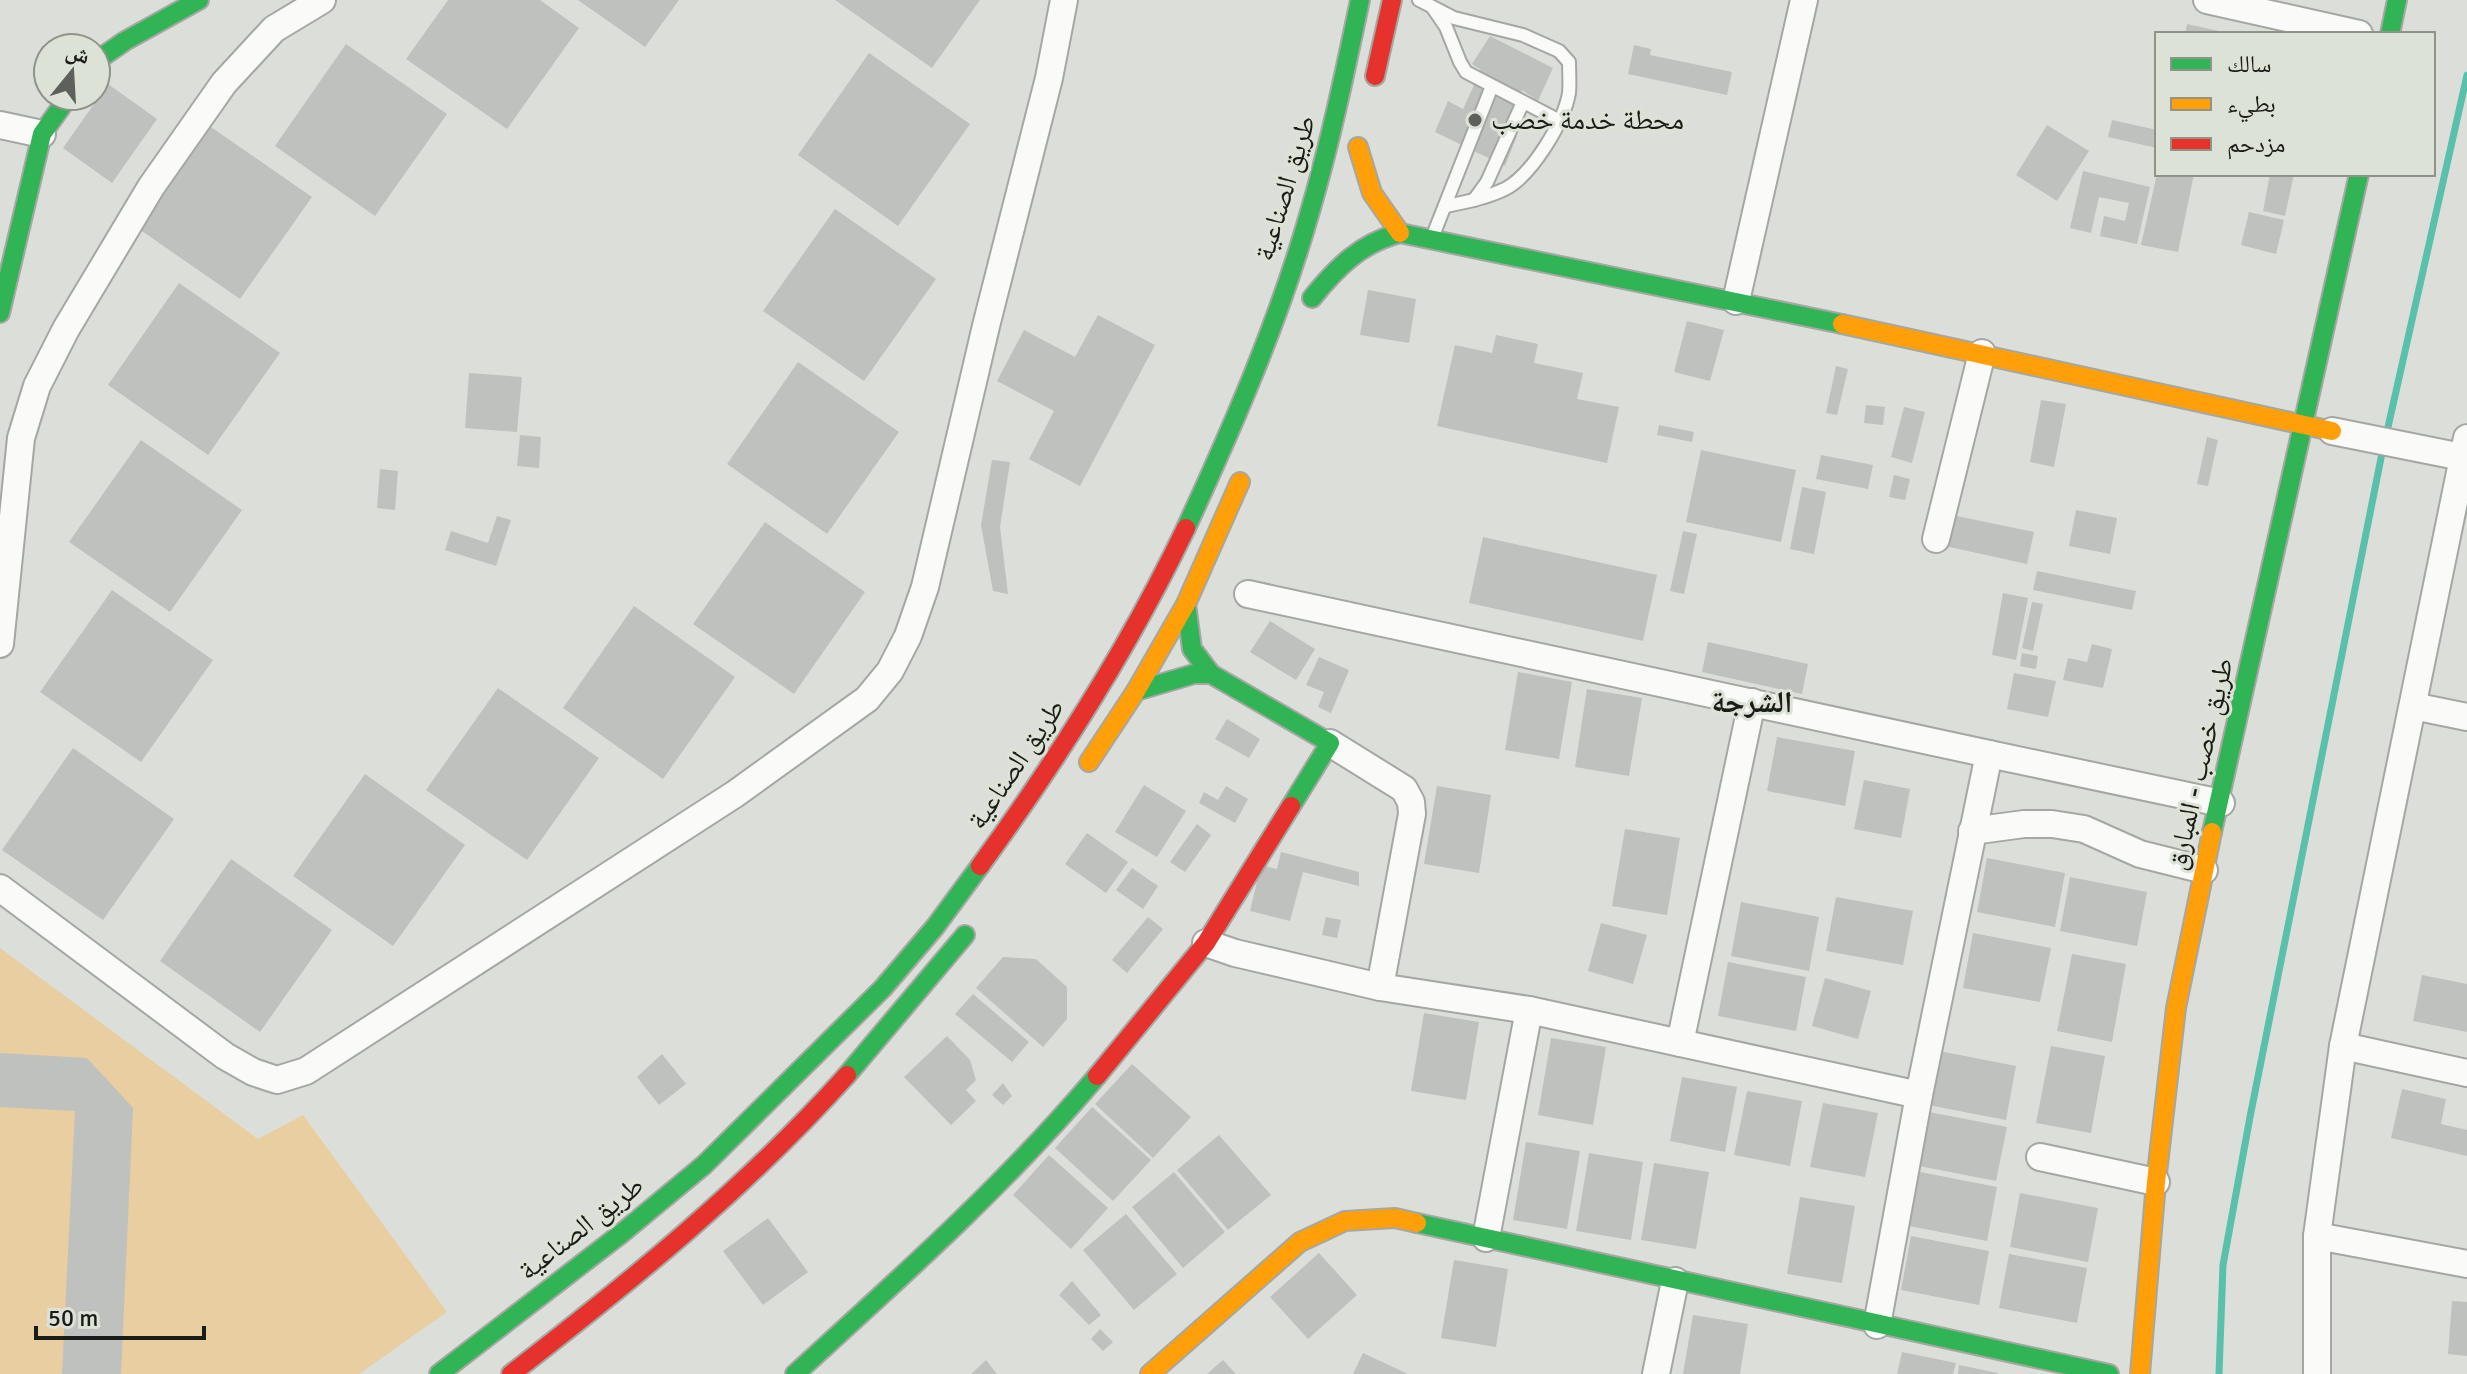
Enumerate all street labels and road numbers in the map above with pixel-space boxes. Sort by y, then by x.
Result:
street label: طريق الصناعية [1247,111,1323,265]
street label: طريق خصب - المبارق [2159,655,2241,873]
street label: طريق الصناعية [960,692,1072,836]
street label: طريق الصناعية [511,1168,651,1288]

